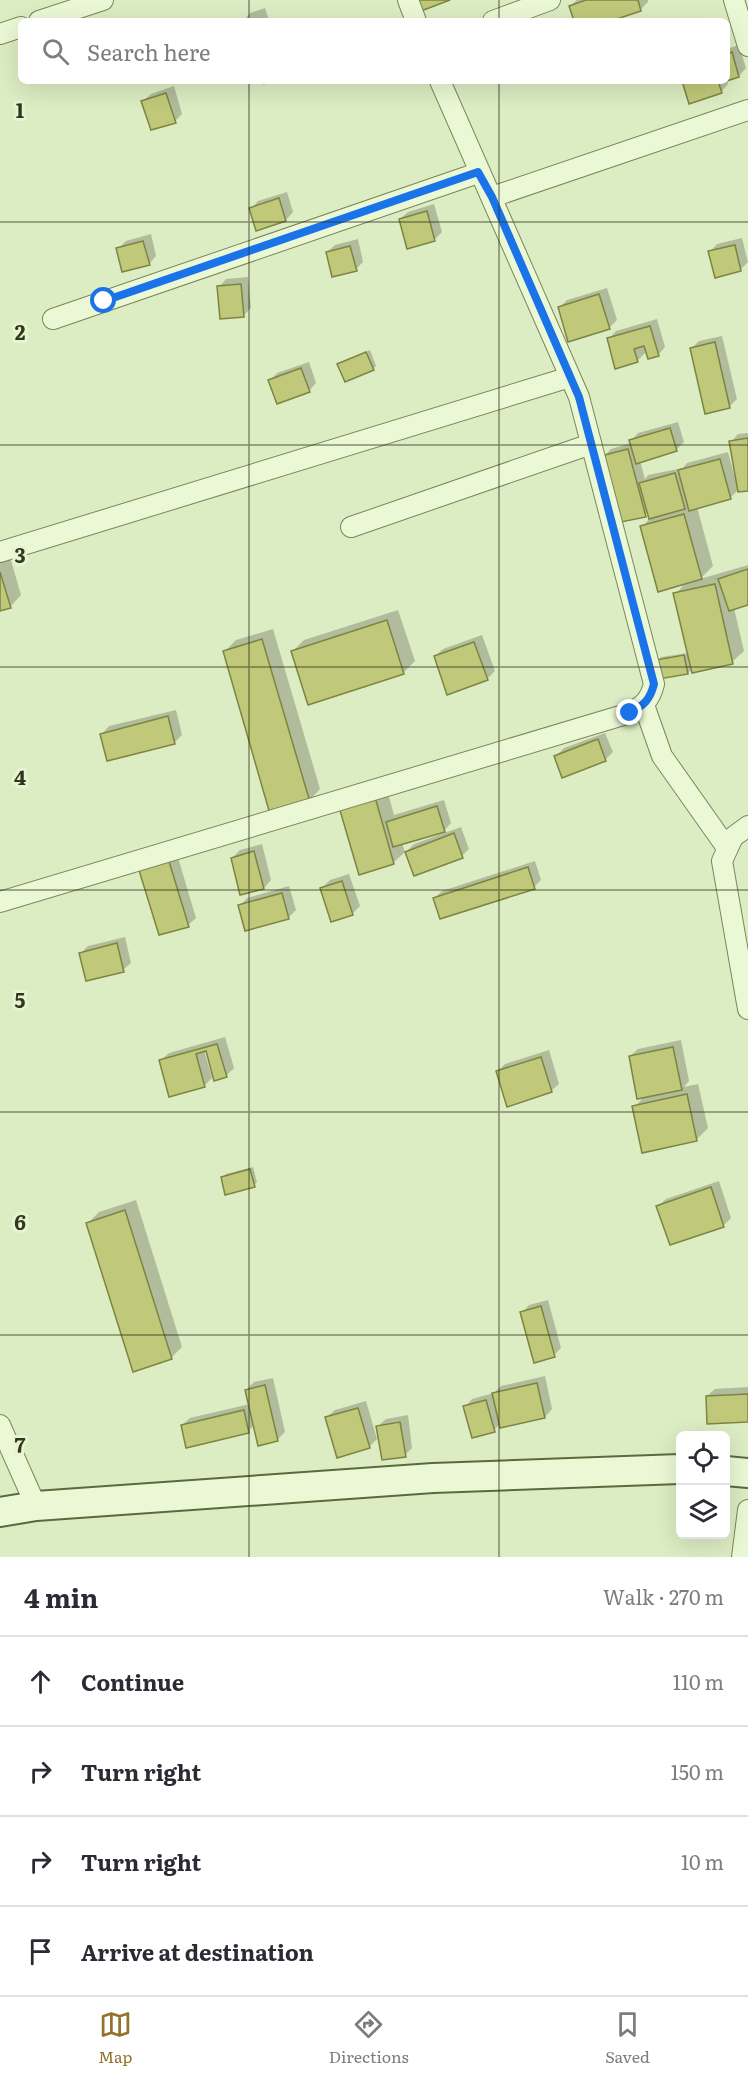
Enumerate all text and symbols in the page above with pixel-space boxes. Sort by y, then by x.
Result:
search box [18,18,730,84]
icon: search [39,35,72,68]
text: Search here [87,35,210,68]
text: 1 [16,94,24,124]
route start [90,287,116,313]
text: 2 [15,316,26,346]
text: 3 [14,539,26,569]
route end [616,699,642,725]
text: 4 [14,761,26,791]
text: 5 [15,984,26,1014]
text: 6 [14,1206,26,1236]
text: 7 [15,1429,26,1459]
map controls [676,1431,730,1539]
button: locate [676,1431,730,1485]
button: layers [676,1485,730,1539]
text: 4 min [24,1577,98,1616]
text: Walk · 270 m [603,1581,724,1611]
icon: ahead [24,1665,57,1698]
text: Continue [81,1665,184,1698]
text: 110 m [673,1666,724,1696]
icon: right [24,1755,57,1788]
text: Turn right [81,1755,201,1788]
text: 150 m [671,1756,724,1786]
icon: right [24,1845,57,1878]
text: Turn right [81,1845,201,1878]
text: 10 m [681,1846,724,1876]
icon: arrive [24,1935,57,1968]
text: Arrive at destination [81,1935,314,1968]
tab: Map [98,2008,132,2068]
tab: Directions [329,2008,409,2068]
tab: Saved [605,2008,650,2068]

